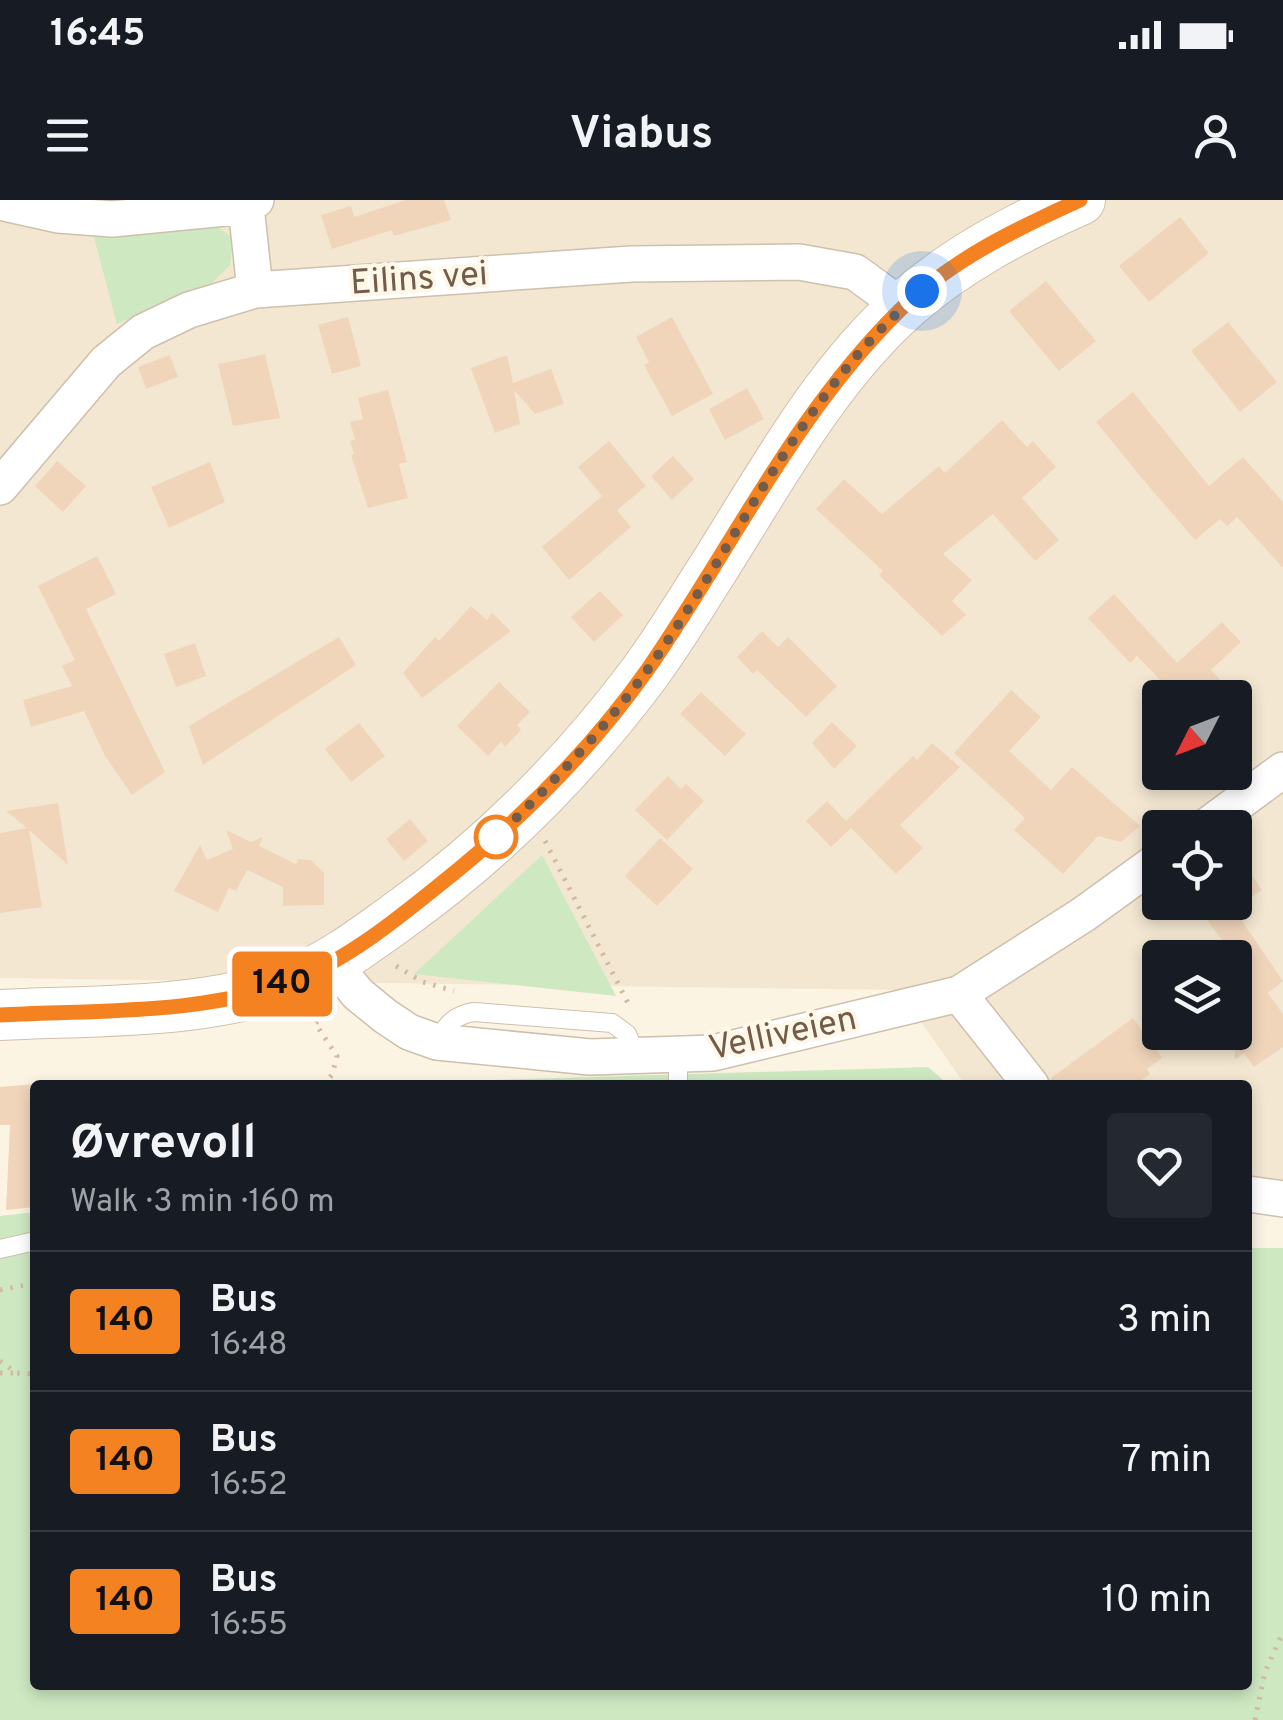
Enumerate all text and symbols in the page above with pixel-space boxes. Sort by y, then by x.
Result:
text: 16:45 [50,11,145,60]
text: Viabus [570,107,713,164]
icon: menu [40,108,95,163]
icon: person [1188,108,1243,163]
street label: Eilins vei [349,253,489,307]
your location [897,266,947,316]
north arrow [1142,680,1252,790]
map controls [1142,680,1252,1050]
button: locate [1142,810,1252,920]
unlabelled marker [475,816,517,858]
button: layers [1142,940,1252,1050]
line badge: 140 [224,952,340,1016]
text: 140 [252,962,312,1006]
street label: Velliveien [705,998,861,1072]
button: heart [1107,1113,1212,1218]
text: Øvrevoll [70,1115,256,1175]
text: Walk · 3 min · 160 m [70,1183,335,1223]
text: Bus [210,1277,277,1326]
text: 3 min [1117,1297,1212,1346]
text: 140 [95,1299,155,1343]
text: 16:48 [210,1326,288,1366]
text: Bus [210,1417,277,1466]
text: 7 min [1122,1437,1212,1486]
text: 140 [95,1439,155,1483]
text: 16:52 [210,1466,288,1506]
text: Bus [210,1557,277,1606]
text: 10 min [1101,1577,1212,1626]
text: 140 [95,1579,155,1623]
text: 16:55 [210,1606,288,1646]

